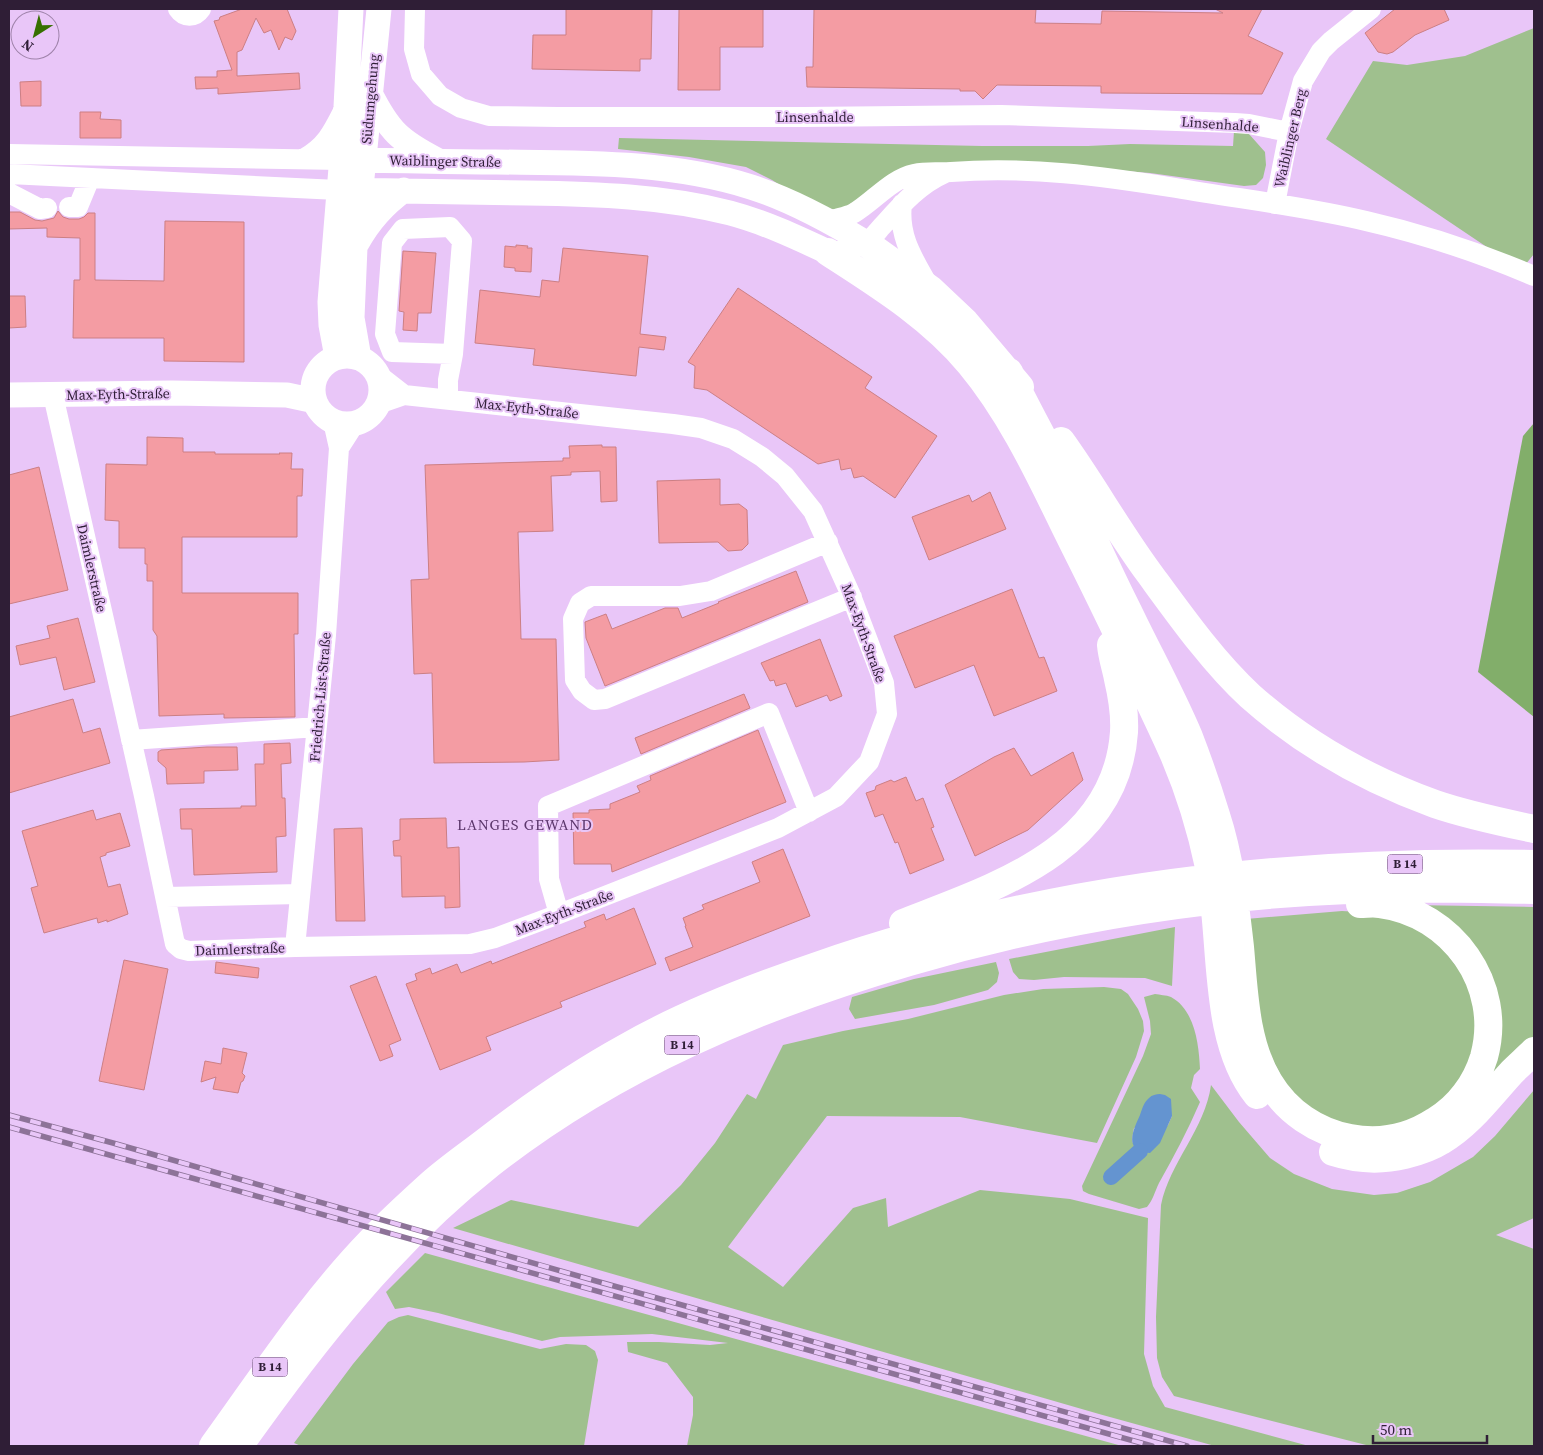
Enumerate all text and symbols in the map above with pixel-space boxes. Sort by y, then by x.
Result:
north arrow [10,10,60,60]
text: N [17,34,37,57]
street label: Südumgehung [356,53,384,145]
street label: Waiblinger Berg [1269,87,1311,189]
street label: Linsenhalde [776,107,854,127]
street label: Linsenhalde [1181,111,1259,137]
street label: Waiblinger Straße [389,150,501,172]
street label: Max-Eyth-Straße [66,383,170,405]
street label: Max-Eyth-Straße [474,393,580,423]
street label: Daimlerstraße [72,522,112,614]
street label: Max-Eyth-Straße [837,581,891,685]
street label: Friedrich-List-Straße [304,631,336,763]
district label: LANGES GEWAND [457,814,593,835]
road number: B 14 [1388,854,1422,874]
street label: Max-Eyth-Straße [512,884,616,940]
street label: Daimlerstraße [195,937,285,961]
road number: B 14 [664,1036,700,1054]
road number: B 14 [252,1358,288,1376]
scale bar [1373,1412,1487,1444]
text: 50 m [1380,1419,1412,1440]

